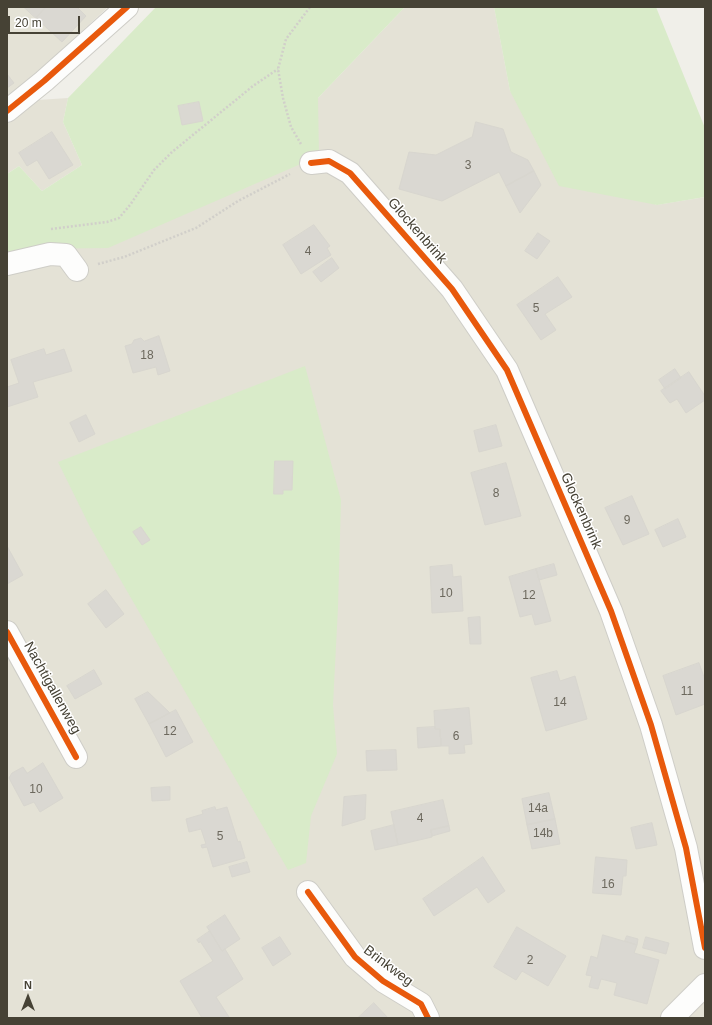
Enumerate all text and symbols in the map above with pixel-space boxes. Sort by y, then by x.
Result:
scale bar [10,8,82,34]
text: 20 m [15,16,42,30]
house number: 3 [465,159,471,173]
street label: Glockenbrink [384,195,450,267]
house number: 4 [305,245,311,259]
house number: 5 [533,302,539,316]
house number: 18 [140,349,154,363]
street label: Glockenbrink [557,470,605,552]
house number: 8 [493,487,499,501]
house number: 9 [624,514,630,528]
house number: 10 [439,587,453,601]
house number: 12 [522,589,536,603]
street label: Nachtigallenweg [20,639,84,737]
house number: 11 [681,685,693,699]
house number: 14 [553,696,567,710]
house number: 12 [163,725,177,739]
house number: 6 [453,730,459,744]
house number: 10 [29,783,43,797]
house number: 14a [528,802,548,816]
house number: 4 [417,812,423,826]
house number: 14b [533,827,553,841]
house number: 5 [217,830,223,844]
house number: 16 [601,878,615,892]
street label: Brinkweg [360,942,416,990]
house number: 2 [527,954,533,968]
north arrow [8,977,48,1017]
text: N [24,979,32,991]

